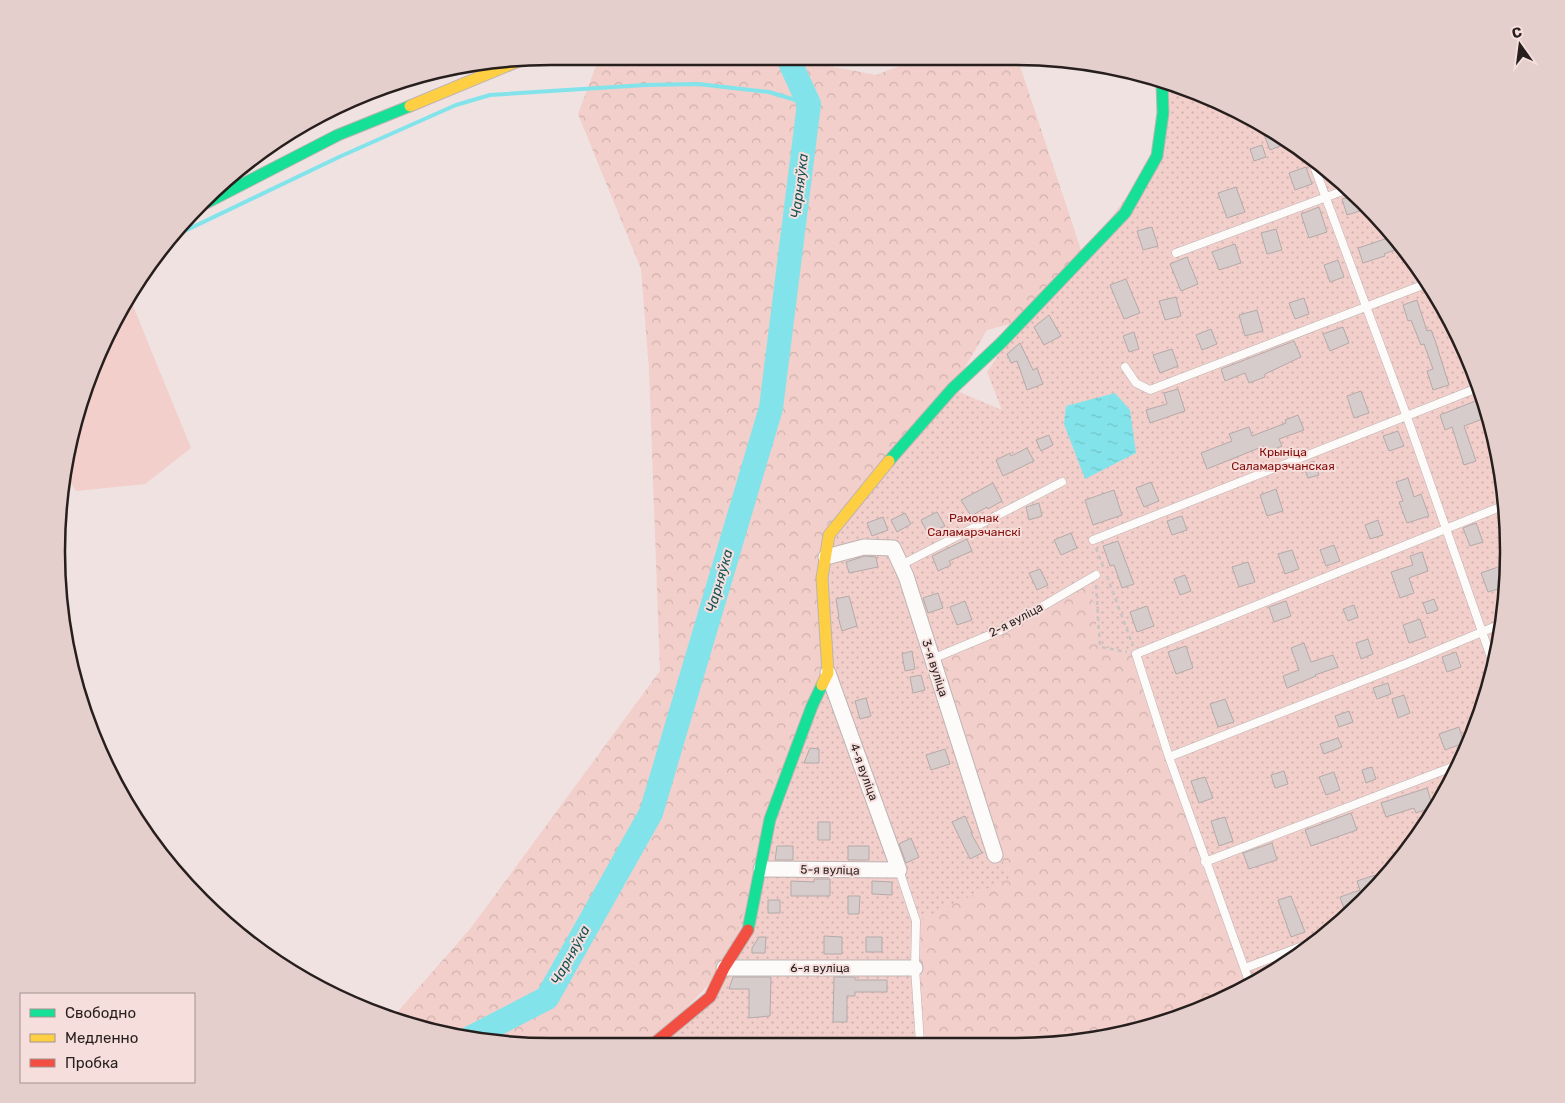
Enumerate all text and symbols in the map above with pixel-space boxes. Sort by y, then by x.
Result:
north arrow [1495,20,1545,70]
text: С [1510,23,1524,42]
water label: Чарняўка [787,153,812,220]
park label: Крыніца Саламарэчанская [1231,445,1335,473]
park label: Рамонак Саламарэчанскі [927,511,1021,539]
water label: Чарняўка [702,547,737,615]
street label: 2-я вуліца [987,600,1045,640]
street label: 3-я вуліца [919,638,951,698]
street label: 4-я вуліца [847,742,881,802]
street label: 5-я вуліца [800,862,860,878]
water label: Чарняўка [547,923,594,988]
street label: 6-я вуліца [790,961,850,975]
legend [20,993,195,1083]
text: Свободно [65,1004,136,1022]
text: Медленно [65,1029,138,1047]
text: Пробка [65,1054,118,1072]

